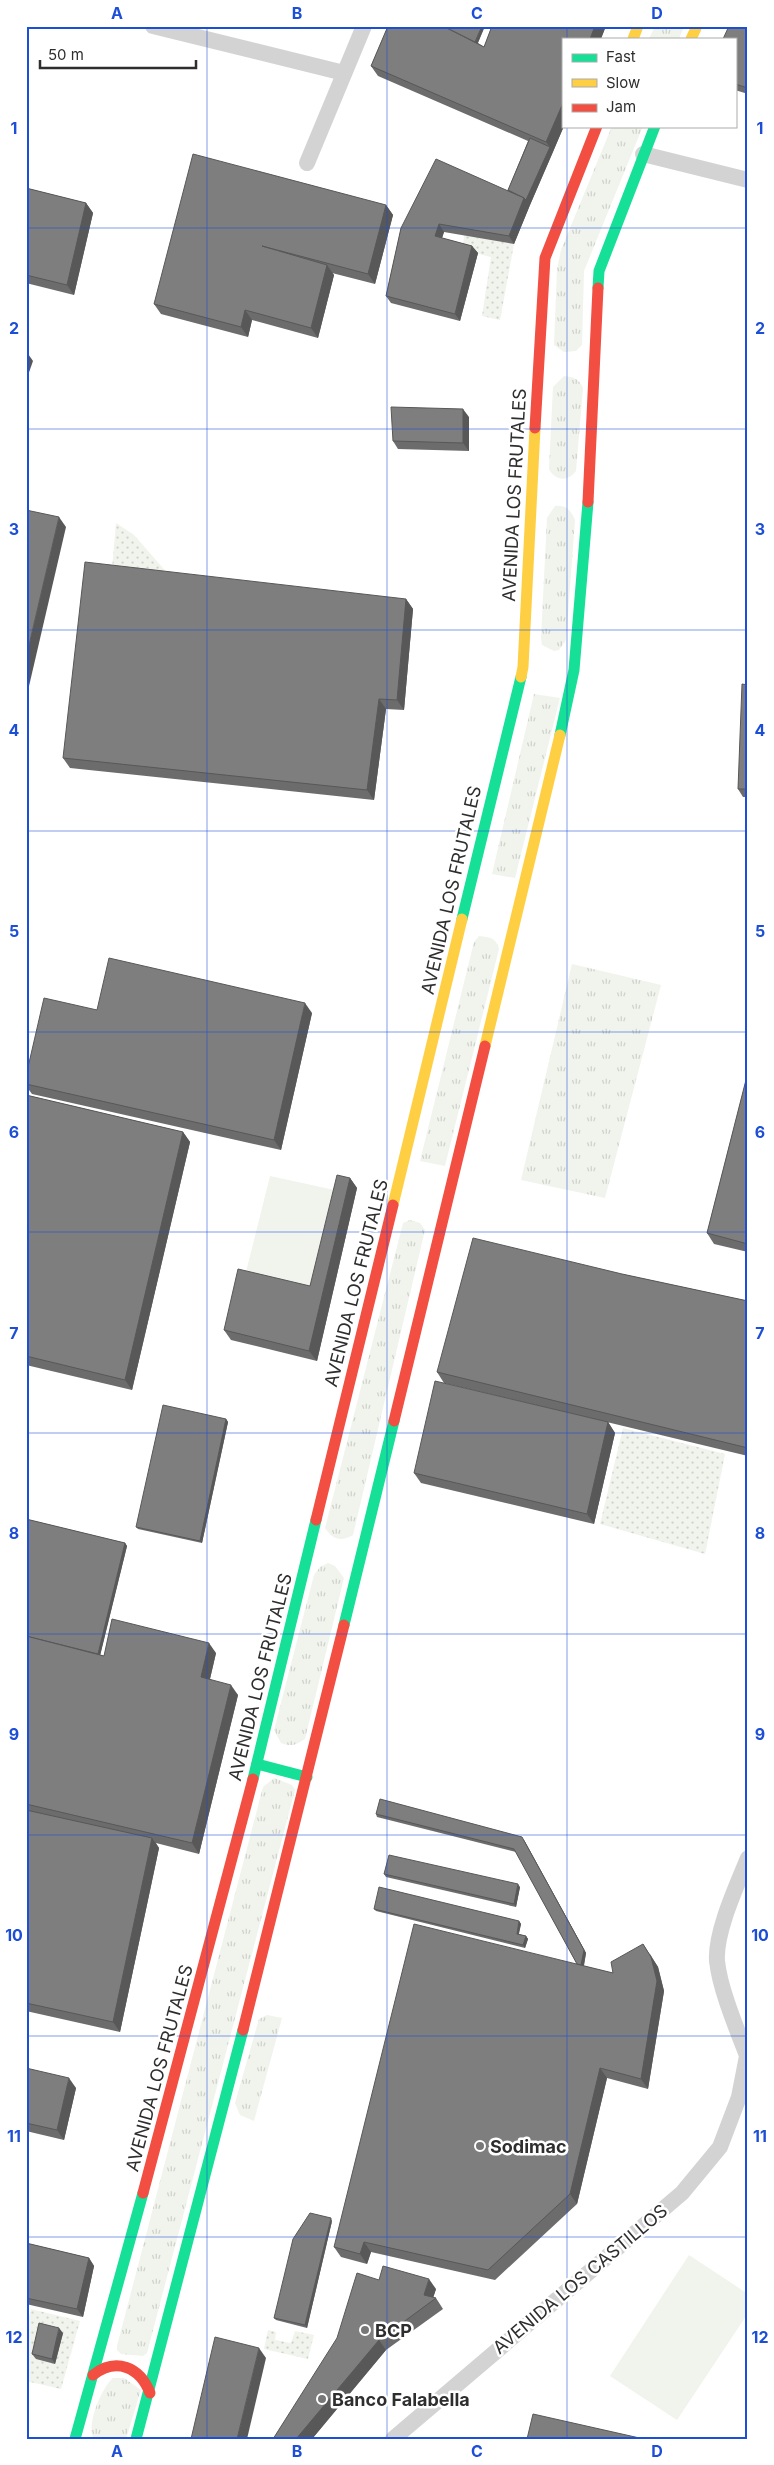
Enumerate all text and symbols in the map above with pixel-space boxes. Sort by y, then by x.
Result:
text: A [111,3,123,23]
text: B [292,3,302,23]
text: C [471,3,483,23]
text: D [651,3,663,23]
scale bar [40,38,196,70]
legend [562,38,736,128]
text: 50 m [48,45,84,64]
text: Fast [606,47,636,66]
text: Slow [606,73,640,92]
text: Jam [606,97,636,116]
text: 1 [11,118,17,138]
text: 1 [757,118,763,138]
text: 2 [9,318,19,338]
text: 2 [755,318,765,338]
street label: AVENIDA LOS FRUTALES [498,388,530,602]
text: 3 [9,519,19,539]
text: 3 [755,519,765,539]
text: 4 [9,720,20,740]
text: 4 [755,720,766,740]
street label: AVENIDA LOS FRUTALES [417,784,485,996]
text: 5 [9,921,19,941]
text: 5 [755,921,765,941]
text: 6 [9,1122,19,1142]
text: 6 [755,1122,765,1142]
street label: AVENIDA LOS FRUTALES [320,1177,392,1389]
text: 7 [9,1323,19,1343]
text: 7 [755,1323,765,1343]
text: 8 [9,1523,19,1543]
text: 8 [755,1523,765,1543]
street label: AVENIDA LOS FRUTALES [224,1571,296,1783]
text: 9 [9,1724,19,1744]
text: 9 [755,1724,765,1744]
text: 10 [5,1925,23,1945]
text: 10 [751,1925,769,1945]
street label: AVENIDA LOS FRUTALES [121,1962,197,2174]
text: 11 [7,2126,21,2146]
text: 11 [753,2126,767,2146]
place label: Sodimac [490,2136,567,2157]
marker: Sodimac [474,2140,486,2152]
street label: AVENIDA LOS CASTILLOS [489,2200,671,2358]
place label: BCP [375,2320,412,2341]
marker: BCP [359,2324,371,2336]
text: 12 [6,2327,22,2347]
text: 12 [752,2327,768,2347]
place label: Banco Falabella [332,2389,470,2410]
marker: Banco Falabella [316,2393,328,2405]
text: A [111,2441,123,2461]
text: B [292,2441,302,2461]
text: C [471,2441,483,2461]
text: D [651,2441,663,2461]

